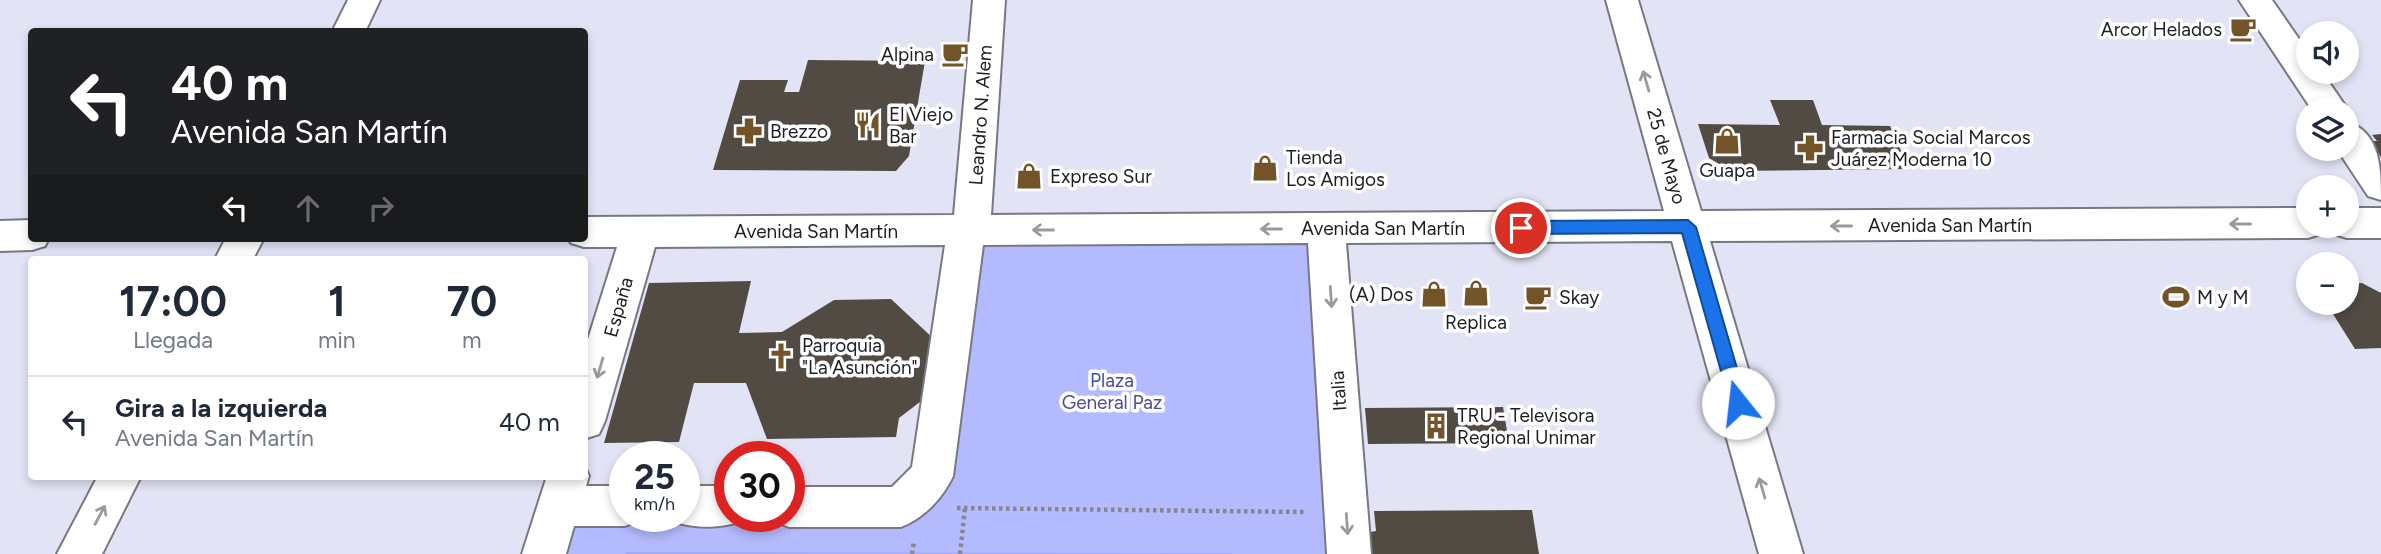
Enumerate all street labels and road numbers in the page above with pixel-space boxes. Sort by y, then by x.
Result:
street label: Leandro N. Alem [964,44,997,186]
street label: 25 de Mayo [1642,105,1691,207]
street label: Avenida San Martín [1868,214,2032,237]
street label: Avenida San Martín [1301,217,1465,240]
street label: Avenida San Martín [734,220,898,243]
street label: España [599,274,638,340]
street label: Italia [1326,370,1351,412]

